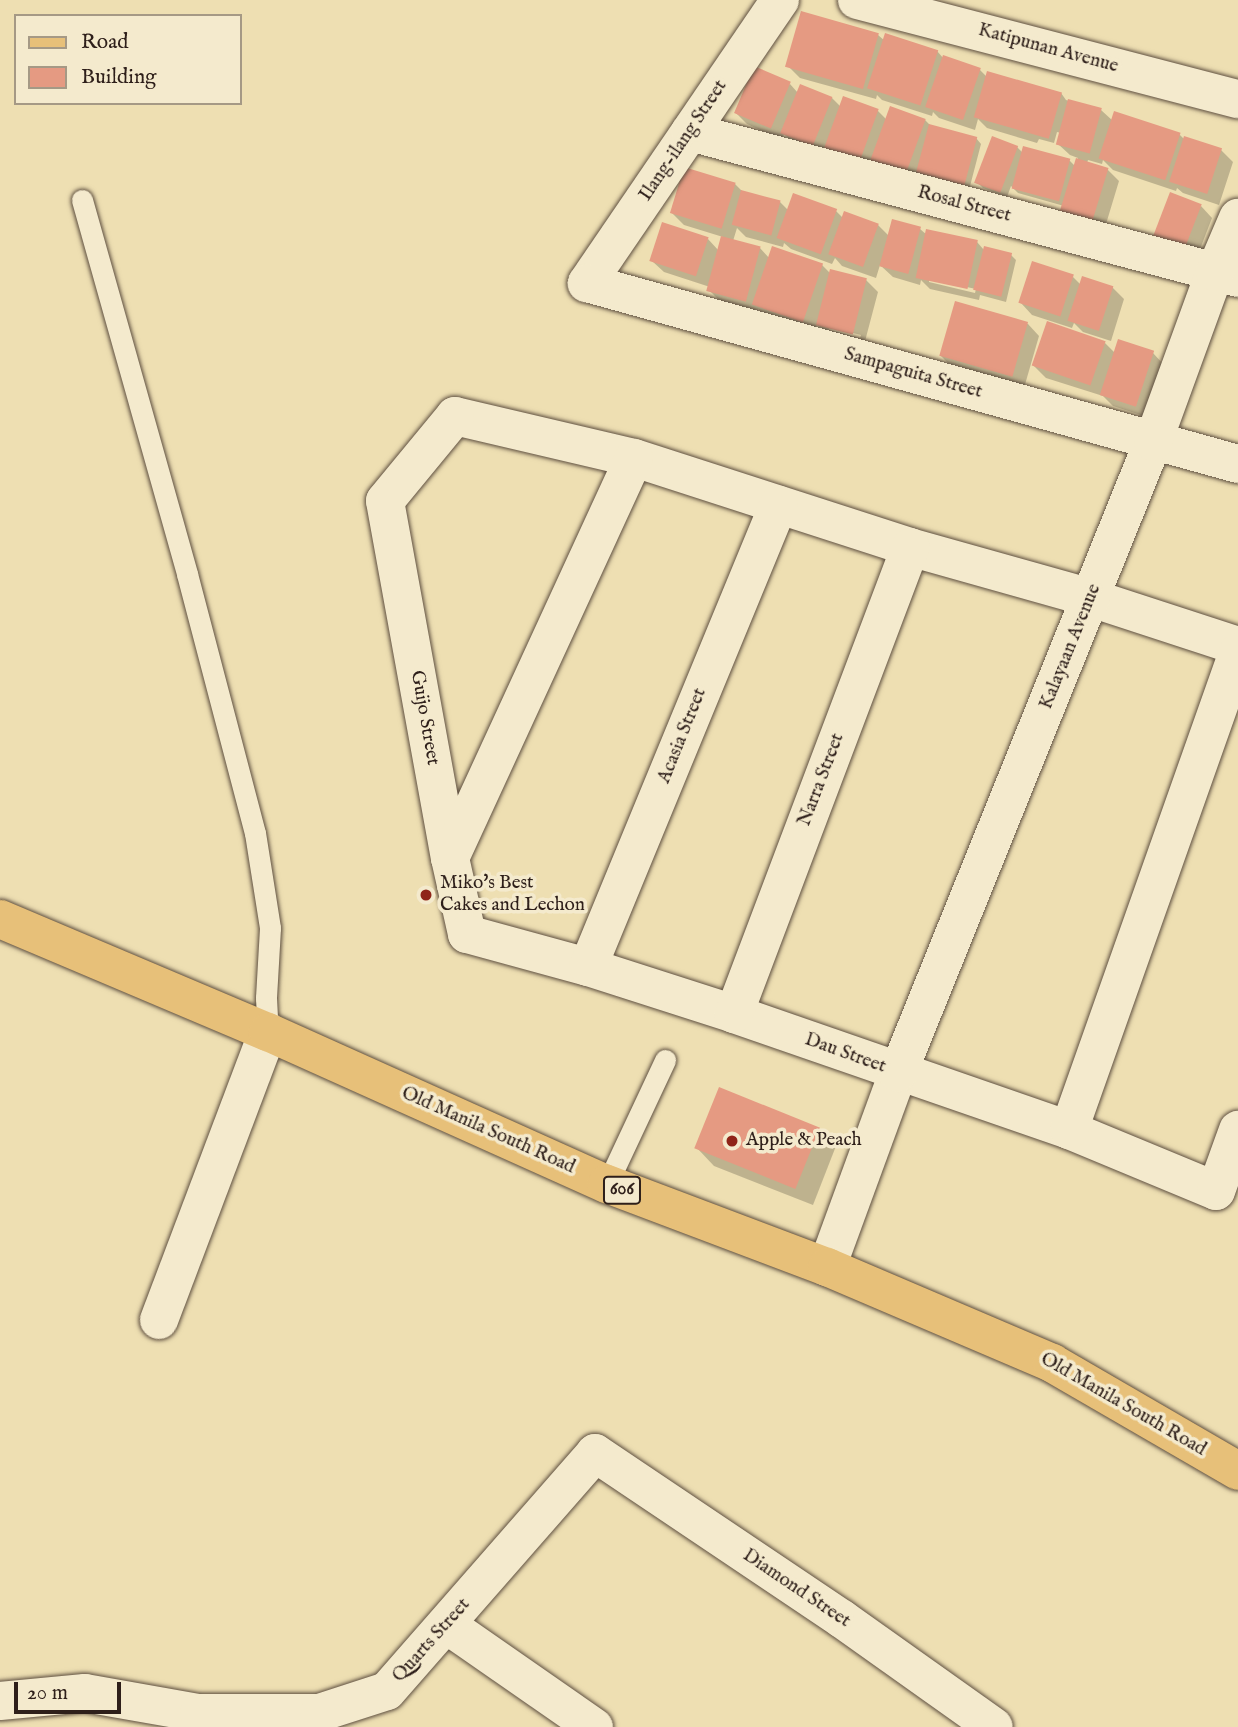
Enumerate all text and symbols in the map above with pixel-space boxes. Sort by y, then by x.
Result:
legend [14,14,242,105]
street label: Katipunan Avenue [975,19,1121,79]
text: Road [81,29,128,56]
text: Building [81,64,156,91]
street label: Ilang-ilang Street [635,76,733,206]
street label: Rosal Street [915,182,1013,228]
street label: Sampaguita Street [841,343,985,405]
street label: Kalayaan Avenue [1035,581,1107,713]
street label: Guijo Street [404,669,444,767]
street label: Acasia Street [654,685,712,787]
street label: Narra Street [794,730,850,830]
place label: Miko's Best Cakes and Lechon [440,873,585,917]
marker: Miko's Best Cakes and Lechon [418,887,434,903]
street label: Dau Street [801,1029,889,1079]
street label: Old Manila South Road [398,1082,578,1180]
place label: Apple & Peach [746,1130,862,1152]
marker: Apple & Peach [724,1133,740,1149]
road number: 606 [603,1176,641,1204]
street label: Old Manila South Road [1036,1348,1210,1462]
street label: Diamond Street [738,1545,854,1633]
street label: Quarts Street [388,1594,476,1688]
scale bar [18,1668,124,1712]
text: 20 m [27,1680,68,1707]

